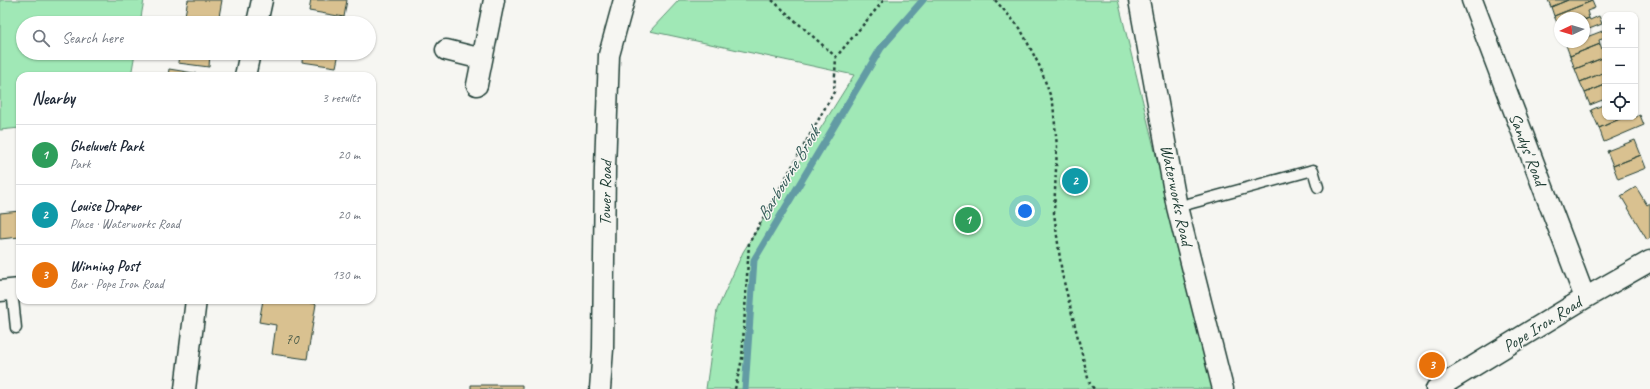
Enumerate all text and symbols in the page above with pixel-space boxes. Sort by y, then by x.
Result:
north arrow [1554,12,1590,48]
map controls [1602,12,1638,120]
button: + [1602,12,1638,48]
search box [16,16,376,60]
icon: search [30,27,52,49]
text: Search here [62,29,123,48]
button: − [1602,48,1638,84]
button: locate [1602,84,1638,120]
text: Nearby [32,88,75,109]
text: 3 results [322,90,360,106]
street label: Sandys' Road [1504,110,1552,191]
water label: Barbourne Brook [752,121,826,224]
text: Gheluvelt Park [70,137,143,156]
street label: Waterworks Road [1156,143,1198,250]
text: 1 [42,147,48,163]
text: 20 m [338,147,360,163]
text: Park [70,156,91,172]
street label: Tower Road [594,158,617,226]
pin: 2 [1062,166,1088,196]
text: Louise Draper [70,197,141,216]
your location [1015,201,1035,221]
pin: 1 [955,205,981,235]
text: 2 [42,207,48,223]
text: 20 m [338,207,360,223]
text: Place · Waterworks Road [70,216,180,232]
text: Winning Post [70,257,139,276]
text: 3 [42,267,48,283]
text: 130 m [332,267,360,283]
text: Bar · Pope Iron Road [70,276,164,292]
street label: Pope Iron Road [1499,291,1587,357]
house number: 70 [285,330,300,349]
pin: 3 [1419,350,1445,380]

